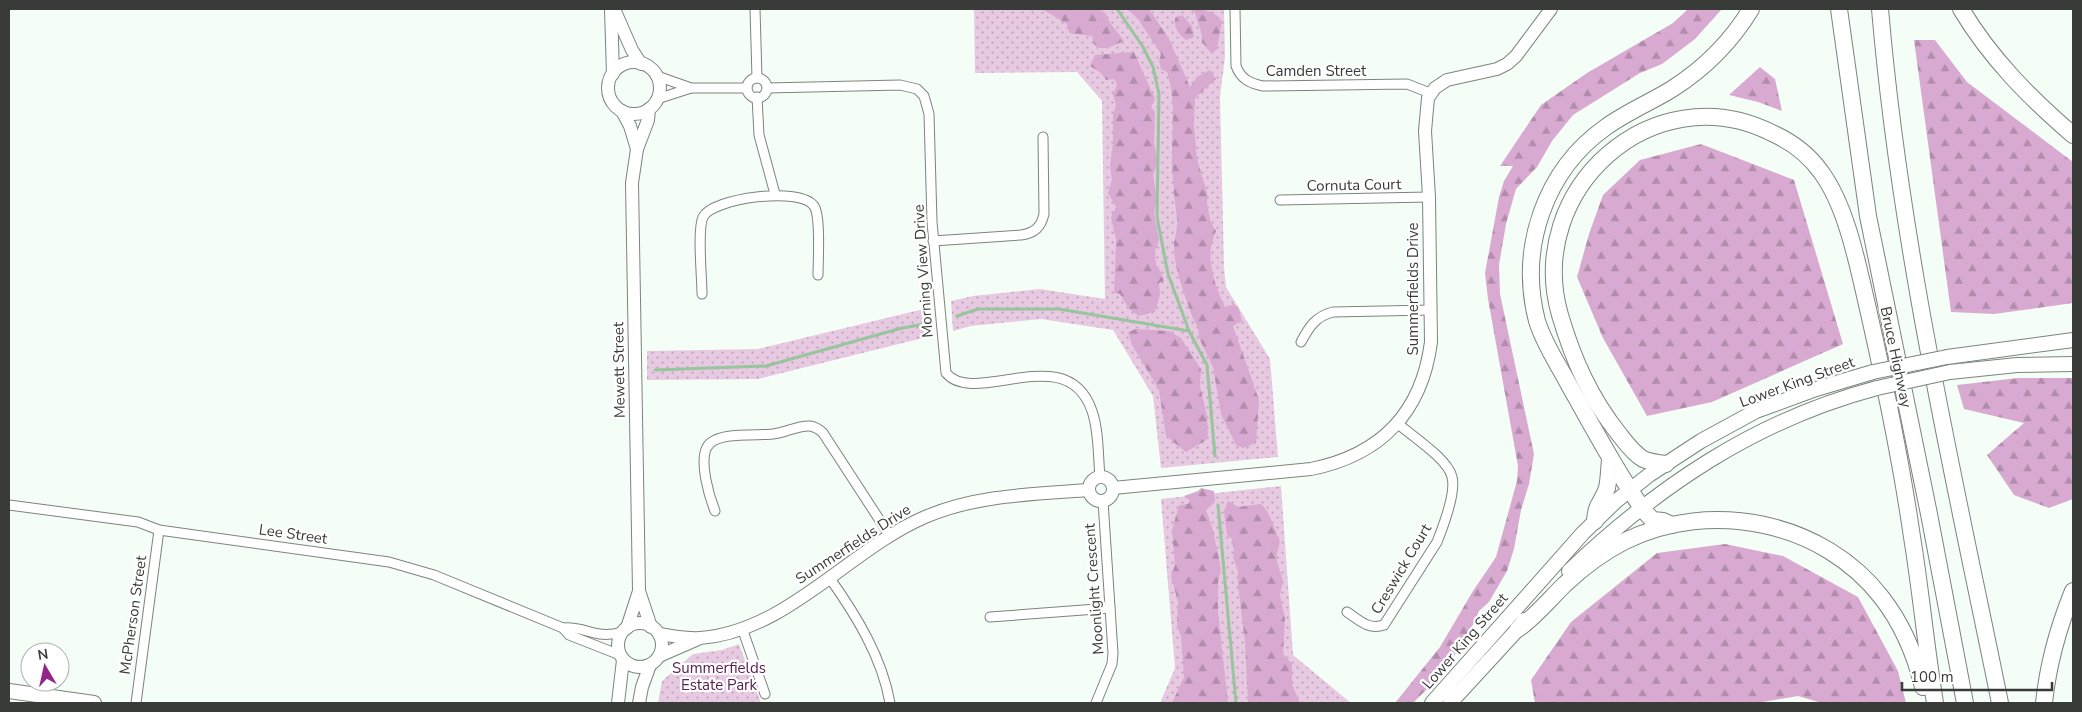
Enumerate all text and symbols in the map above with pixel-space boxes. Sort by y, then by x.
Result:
street label: Camden Street [1266,61,1367,81]
street label: Cornuta Court [1307,174,1402,196]
street label: Morning View Drive [908,204,938,338]
street label: Summerfields Drive [1403,222,1423,356]
street label: Bruce Highway [1876,305,1917,410]
street label: Mewett Street [608,321,630,418]
street label: Lower King Street [1737,352,1858,412]
street label: Summerfields Drive [792,499,914,589]
street label: Lee Street [258,519,329,549]
street label: Creswick Court [1366,519,1436,618]
street label: Moonlight Crescent [1079,522,1109,655]
street label: McPherson Street [115,553,151,676]
street label: Lower King Street [1418,588,1513,693]
north arrow [20,642,70,692]
text: N [36,644,50,665]
park label: Summerfields Estate Park [672,658,766,695]
scale bar [1902,660,2052,692]
text: 100 m [1910,667,1954,687]

